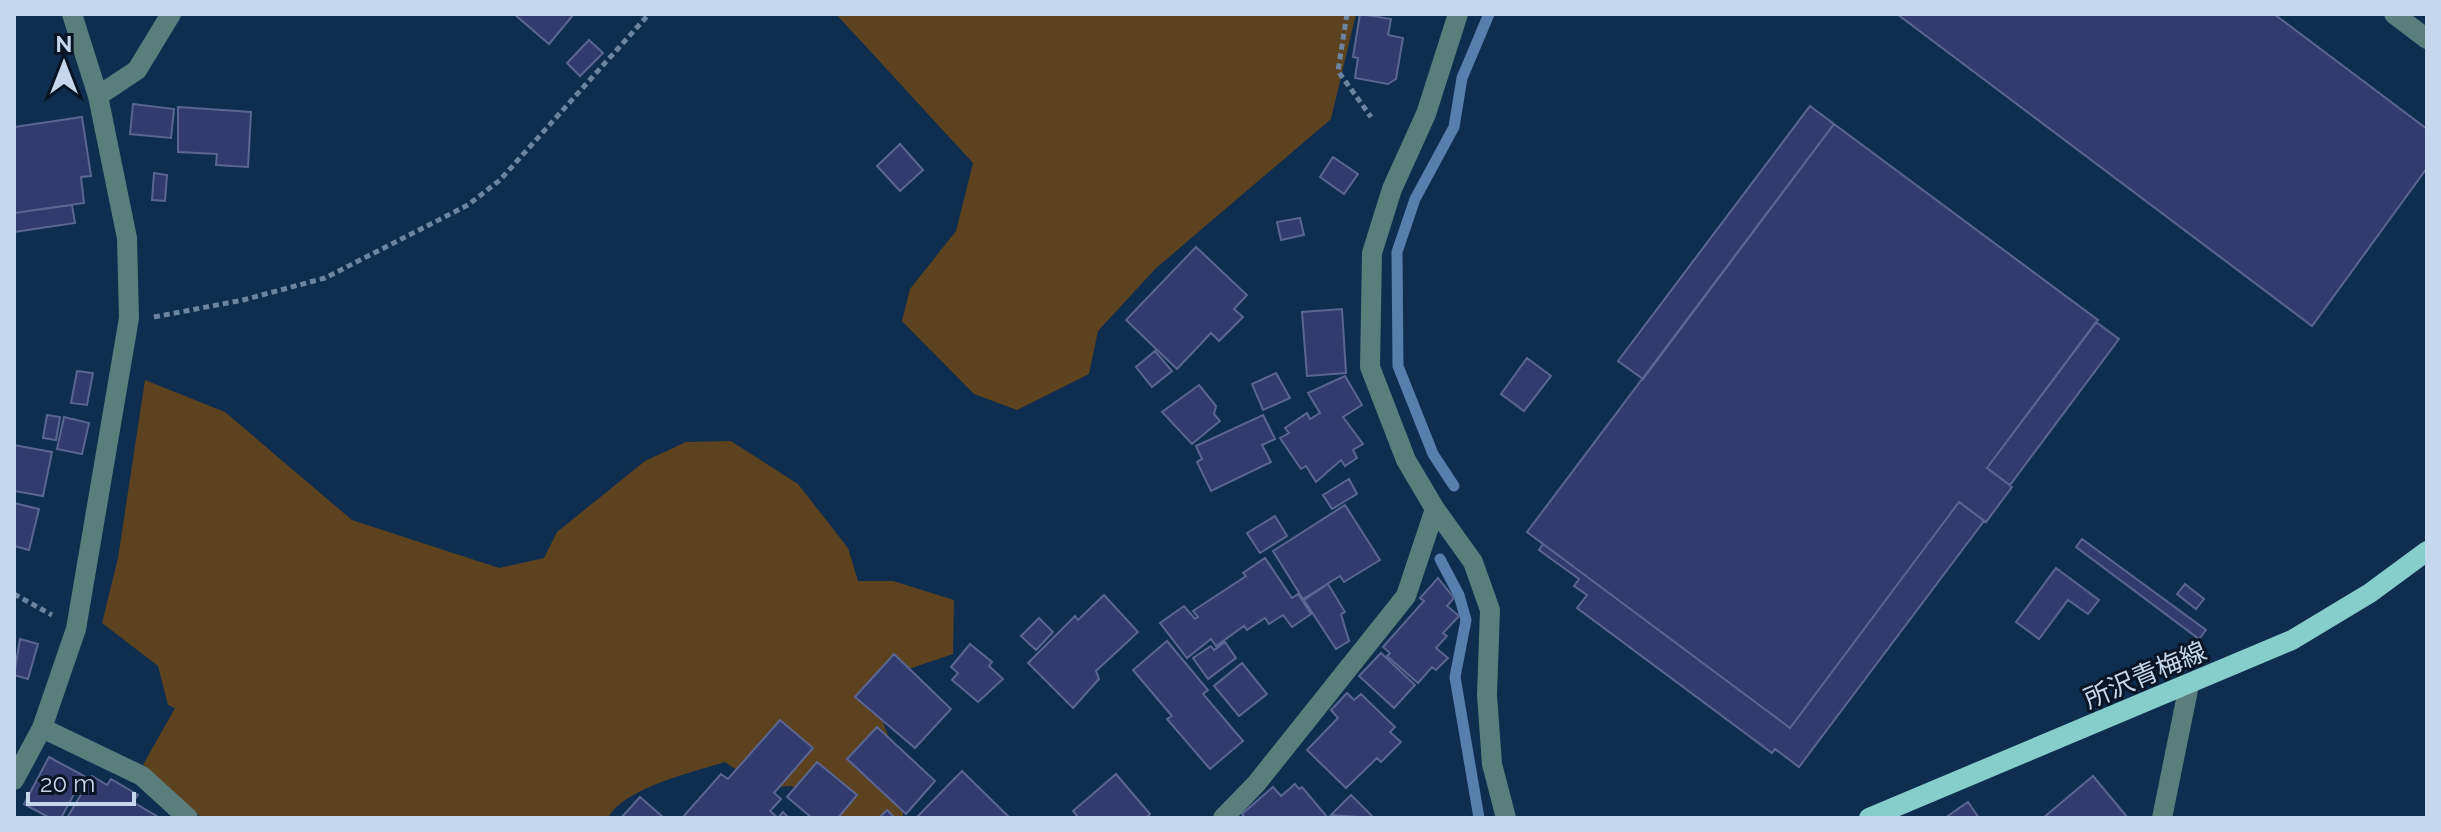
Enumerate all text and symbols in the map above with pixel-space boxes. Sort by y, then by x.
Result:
north arrow [24,24,104,104]
text: N [56,31,72,57]
street label: 所沢青梅線 [2079,636,2211,714]
scale bar [28,756,134,806]
text: 20 m [40,769,95,798]

